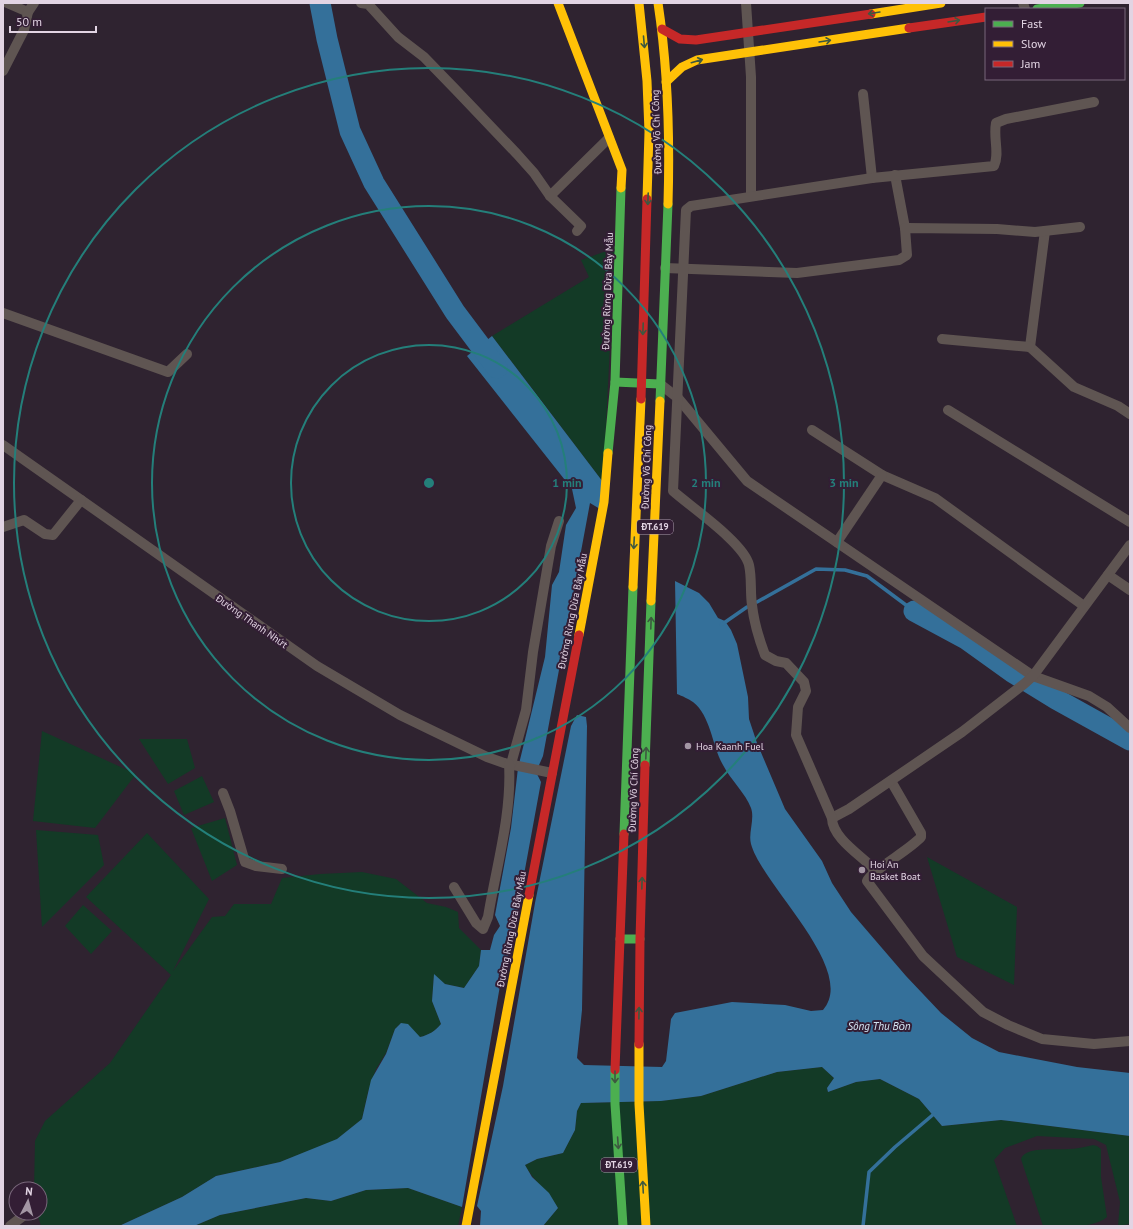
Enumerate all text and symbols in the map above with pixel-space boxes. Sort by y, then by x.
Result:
scale bar [10,8,96,34]
legend [985,8,1125,80]
one-way arrow [868,9,881,17]
text: 50 m [16,14,42,29]
text: Fast [1021,16,1042,31]
one-way arrow [947,17,960,25]
one-way arrow [640,35,647,48]
text: Slow [1021,36,1046,51]
one-way arrow [819,37,832,45]
text: Jam [1020,56,1040,71]
one-way arrow [690,57,703,64]
street label: Đường Võ Chí Công [649,90,665,175]
one-way arrow [644,192,651,205]
street label: Đường Rừng Dừa Bảy Mẫu [599,232,616,351]
one-way arrow [640,322,647,335]
street label: Đường Võ Chí Công [638,425,654,510]
text: 1 min [552,475,582,490]
text: 2 min [691,475,721,490]
text: 3 min [829,475,859,490]
centre of rings [422,476,436,490]
road number: ĐT.619 [637,520,673,534]
one-way arrow [631,536,638,549]
street label: Đường Rừng Dừa Bảy Mẫu [555,552,590,671]
street label: Đường Thanh Nhứt [212,591,291,651]
one-way arrow [647,617,654,630]
place label: Hoa Kaanh Fuel [696,740,764,753]
marker: Hoa Kaanh Fuel [683,741,693,751]
one-way arrow [642,747,649,760]
street label: Đường Võ Chí Công [625,748,641,833]
place label: Hoi An Basket Boat [870,858,921,883]
marker: Hoi An Basket Boat [857,865,867,875]
street label: Đường Rừng Dừa Bảy Mẫu [494,870,529,989]
one-way arrow [638,877,645,890]
one-way arrow [635,1007,643,1020]
water label: Sông Thu Bồn [847,1019,911,1033]
one-way arrow [611,1070,619,1083]
one-way arrow [614,1136,621,1149]
road number: ĐT.619 [601,1158,637,1172]
north arrow [8,1181,48,1221]
one-way arrow [640,1181,647,1194]
text: N [25,1184,33,1198]

